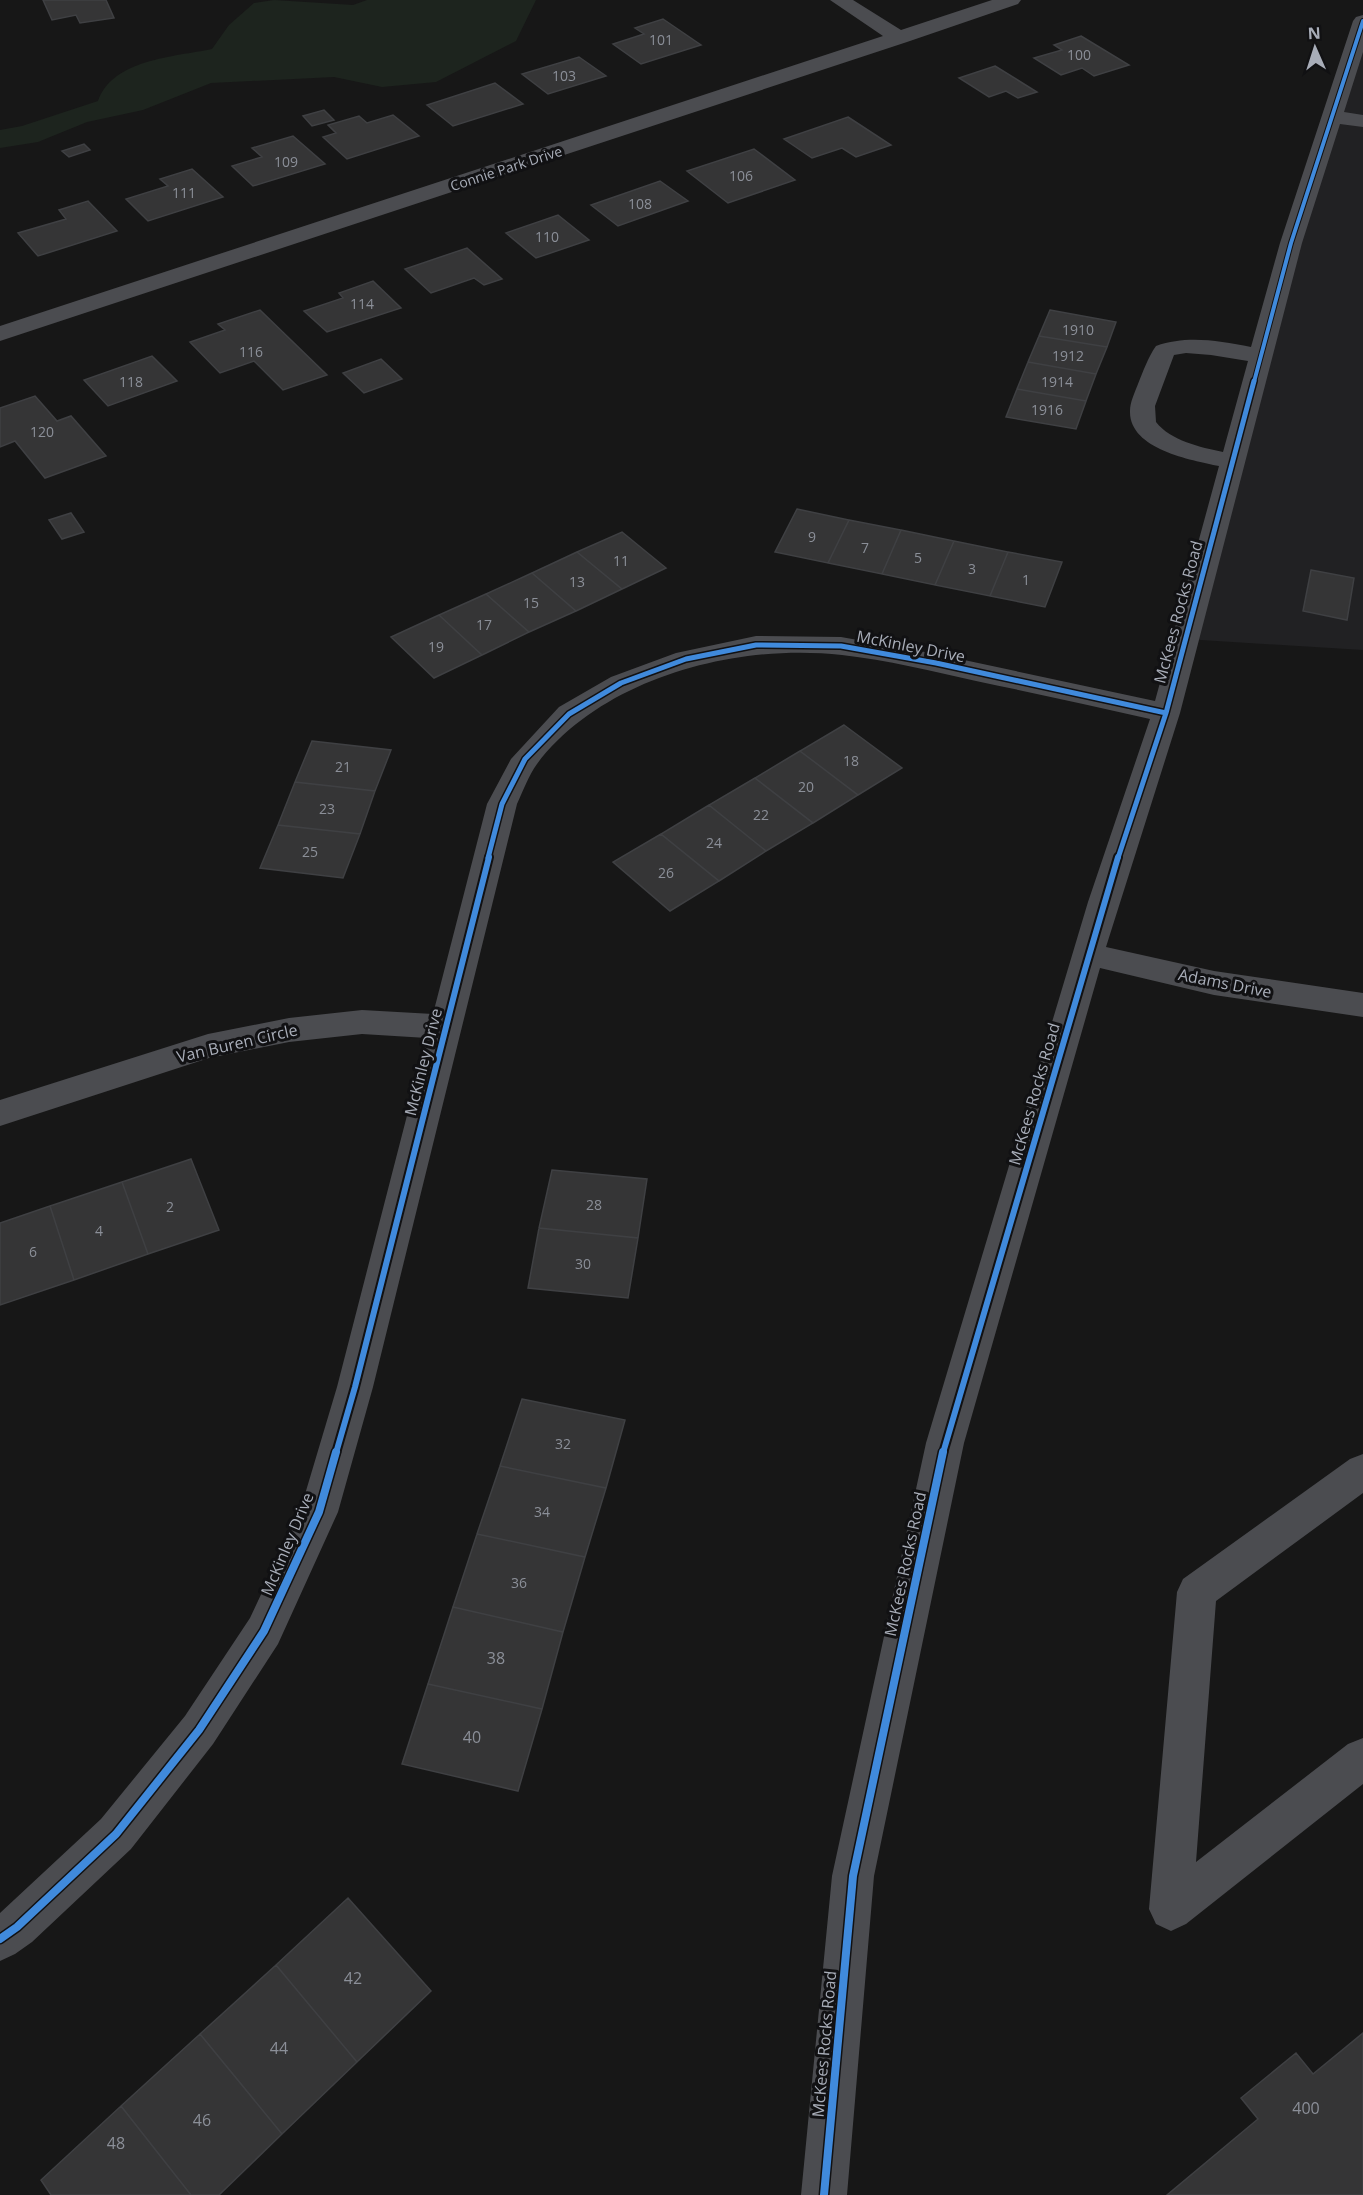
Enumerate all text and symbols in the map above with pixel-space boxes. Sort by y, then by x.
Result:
north arrow [1285,18,1345,78]
text: N [1307,22,1321,44]
house number: 101 [649,30,673,49]
house number: 100 [1067,45,1091,64]
house number: 103 [552,66,576,85]
street label: Connie Park Drive [448,141,565,195]
house number: 109 [274,152,298,171]
house number: 106 [729,166,753,185]
house number: 111 [172,183,196,202]
house number: 108 [628,194,652,213]
house number: 110 [535,227,559,246]
house number: 114 [350,294,374,313]
house number: 1910 [1062,320,1094,339]
house number: 116 [239,342,263,361]
house number: 1912 [1052,346,1084,365]
house number: 118 [119,372,143,391]
house number: 1914 [1041,372,1073,391]
house number: 1916 [1031,400,1063,419]
house number: 120 [30,422,54,441]
house number: 9 [808,527,816,546]
house number: 7 [861,538,869,557]
street label: McKees Rocks Road [1148,538,1208,686]
house number: 5 [914,548,922,567]
house number: 11 [613,551,629,570]
house number: 3 [968,559,976,578]
house number: 1 [1022,570,1030,589]
house number: 13 [569,572,585,591]
house number: 15 [523,593,539,612]
house number: 17 [476,615,492,634]
street label: McKinley Drive [855,625,967,667]
house number: 19 [428,637,444,656]
house number: 18 [843,751,859,770]
house number: 21 [335,757,351,776]
house number: 20 [798,777,814,796]
house number: 23 [319,799,335,818]
house number: 22 [753,805,769,824]
house number: 24 [706,833,722,852]
house number: 25 [302,842,318,861]
house number: 26 [658,863,674,882]
street label: Adams Drive [1176,963,1274,1003]
street label: McKinley Drive [399,1006,447,1118]
street label: Van Buren Circle [174,1018,300,1068]
street label: McKees Rocks Road [1003,1020,1065,1168]
house number: 28 [586,1195,602,1214]
house number: 2 [166,1197,174,1216]
house number: 4 [95,1221,103,1240]
house number: 6 [29,1242,37,1261]
house number: 30 [575,1254,591,1273]
house number: 32 [555,1434,571,1453]
street label: McKinley Drive [255,1489,319,1599]
street label: McKees Rocks Road [879,1490,931,1638]
house number: 34 [534,1502,550,1521]
house number: 36 [511,1573,527,1592]
house number: 38 [487,1647,505,1669]
house number: 40 [463,1726,481,1748]
house number: 42 [344,1967,362,1989]
street label: McKees Rocks Road [807,1970,841,2118]
house number: 44 [270,2037,288,2059]
house number: 400 [1292,2097,1320,2119]
house number: 46 [193,2109,211,2131]
house number: 48 [107,2132,125,2154]

